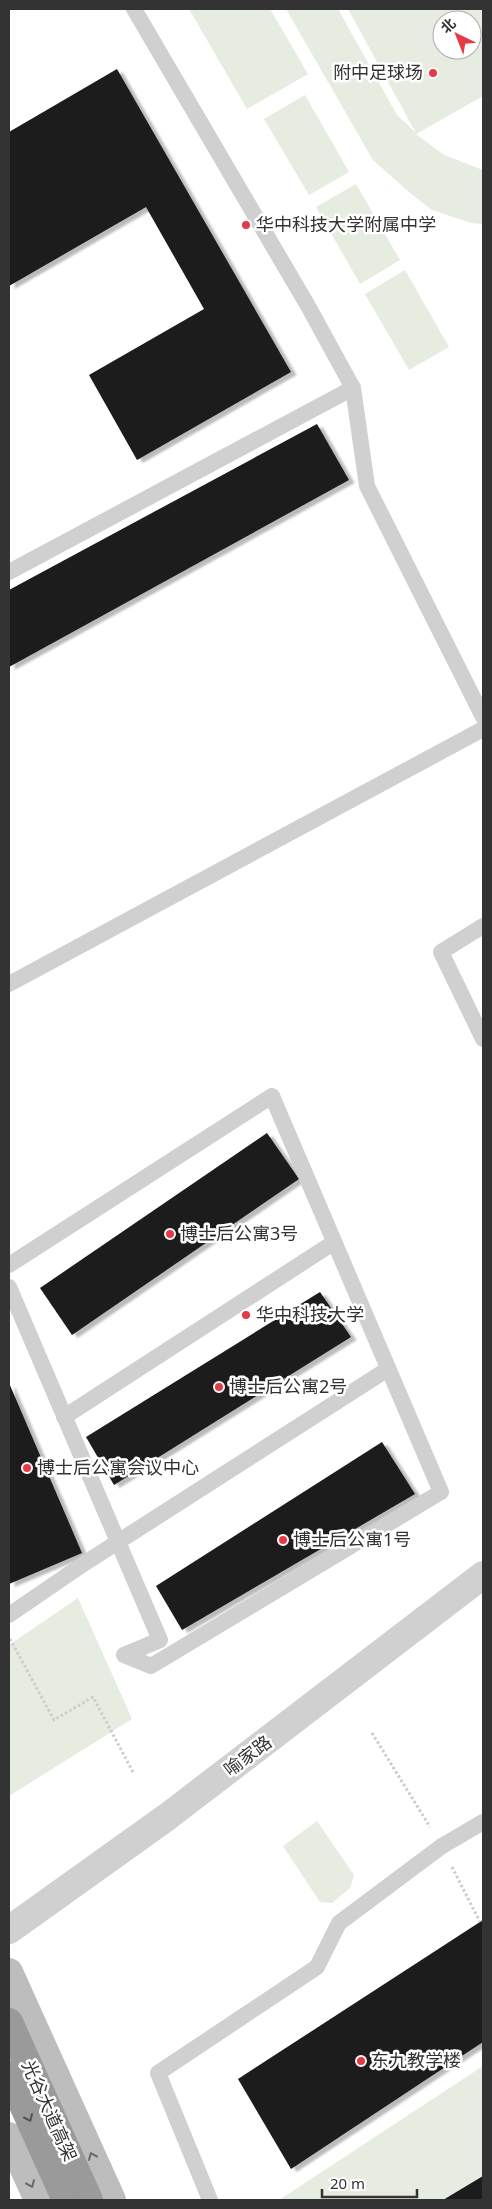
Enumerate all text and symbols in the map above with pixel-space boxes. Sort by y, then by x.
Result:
north arrow [432,10,482,60]
text: 北 [436,13,459,37]
place label: 附中足球场 [333,60,423,84]
marker: 附中足球场 [427,67,439,79]
place label: 华中科技大学附属中学 [256,212,436,236]
marker: 华中科技大学附属中学 [240,219,252,231]
place label: 博士后公寓3号 [180,1221,298,1245]
marker: 博士后公寓3号 [164,1228,176,1240]
place label: 华中科技大学 [256,1302,364,1326]
marker: 华中科技大学 [240,1309,252,1321]
place label: 博士后公寓2号 [229,1374,347,1398]
marker: 博士后公寓2号 [213,1381,225,1393]
place label: 博士后公寓会议中心 [37,1455,199,1479]
marker: 博士后公寓会议中心 [21,1462,33,1474]
place label: 博士后公寓1号 [293,1527,411,1551]
marker: 博士后公寓1号 [277,1534,289,1546]
street label: 喻家路 [219,1729,276,1781]
place label: 东九教学楼 [371,2048,461,2072]
marker: 东九教学楼 [355,2055,367,2067]
street label: 光谷大道高架 [17,2056,83,2165]
one-way arrow [22,2113,33,2122]
one-way arrow [87,2152,98,2161]
scale bar [322,2166,417,2198]
text: 20 m [330,2173,365,2193]
one-way arrow [24,2179,35,2188]

